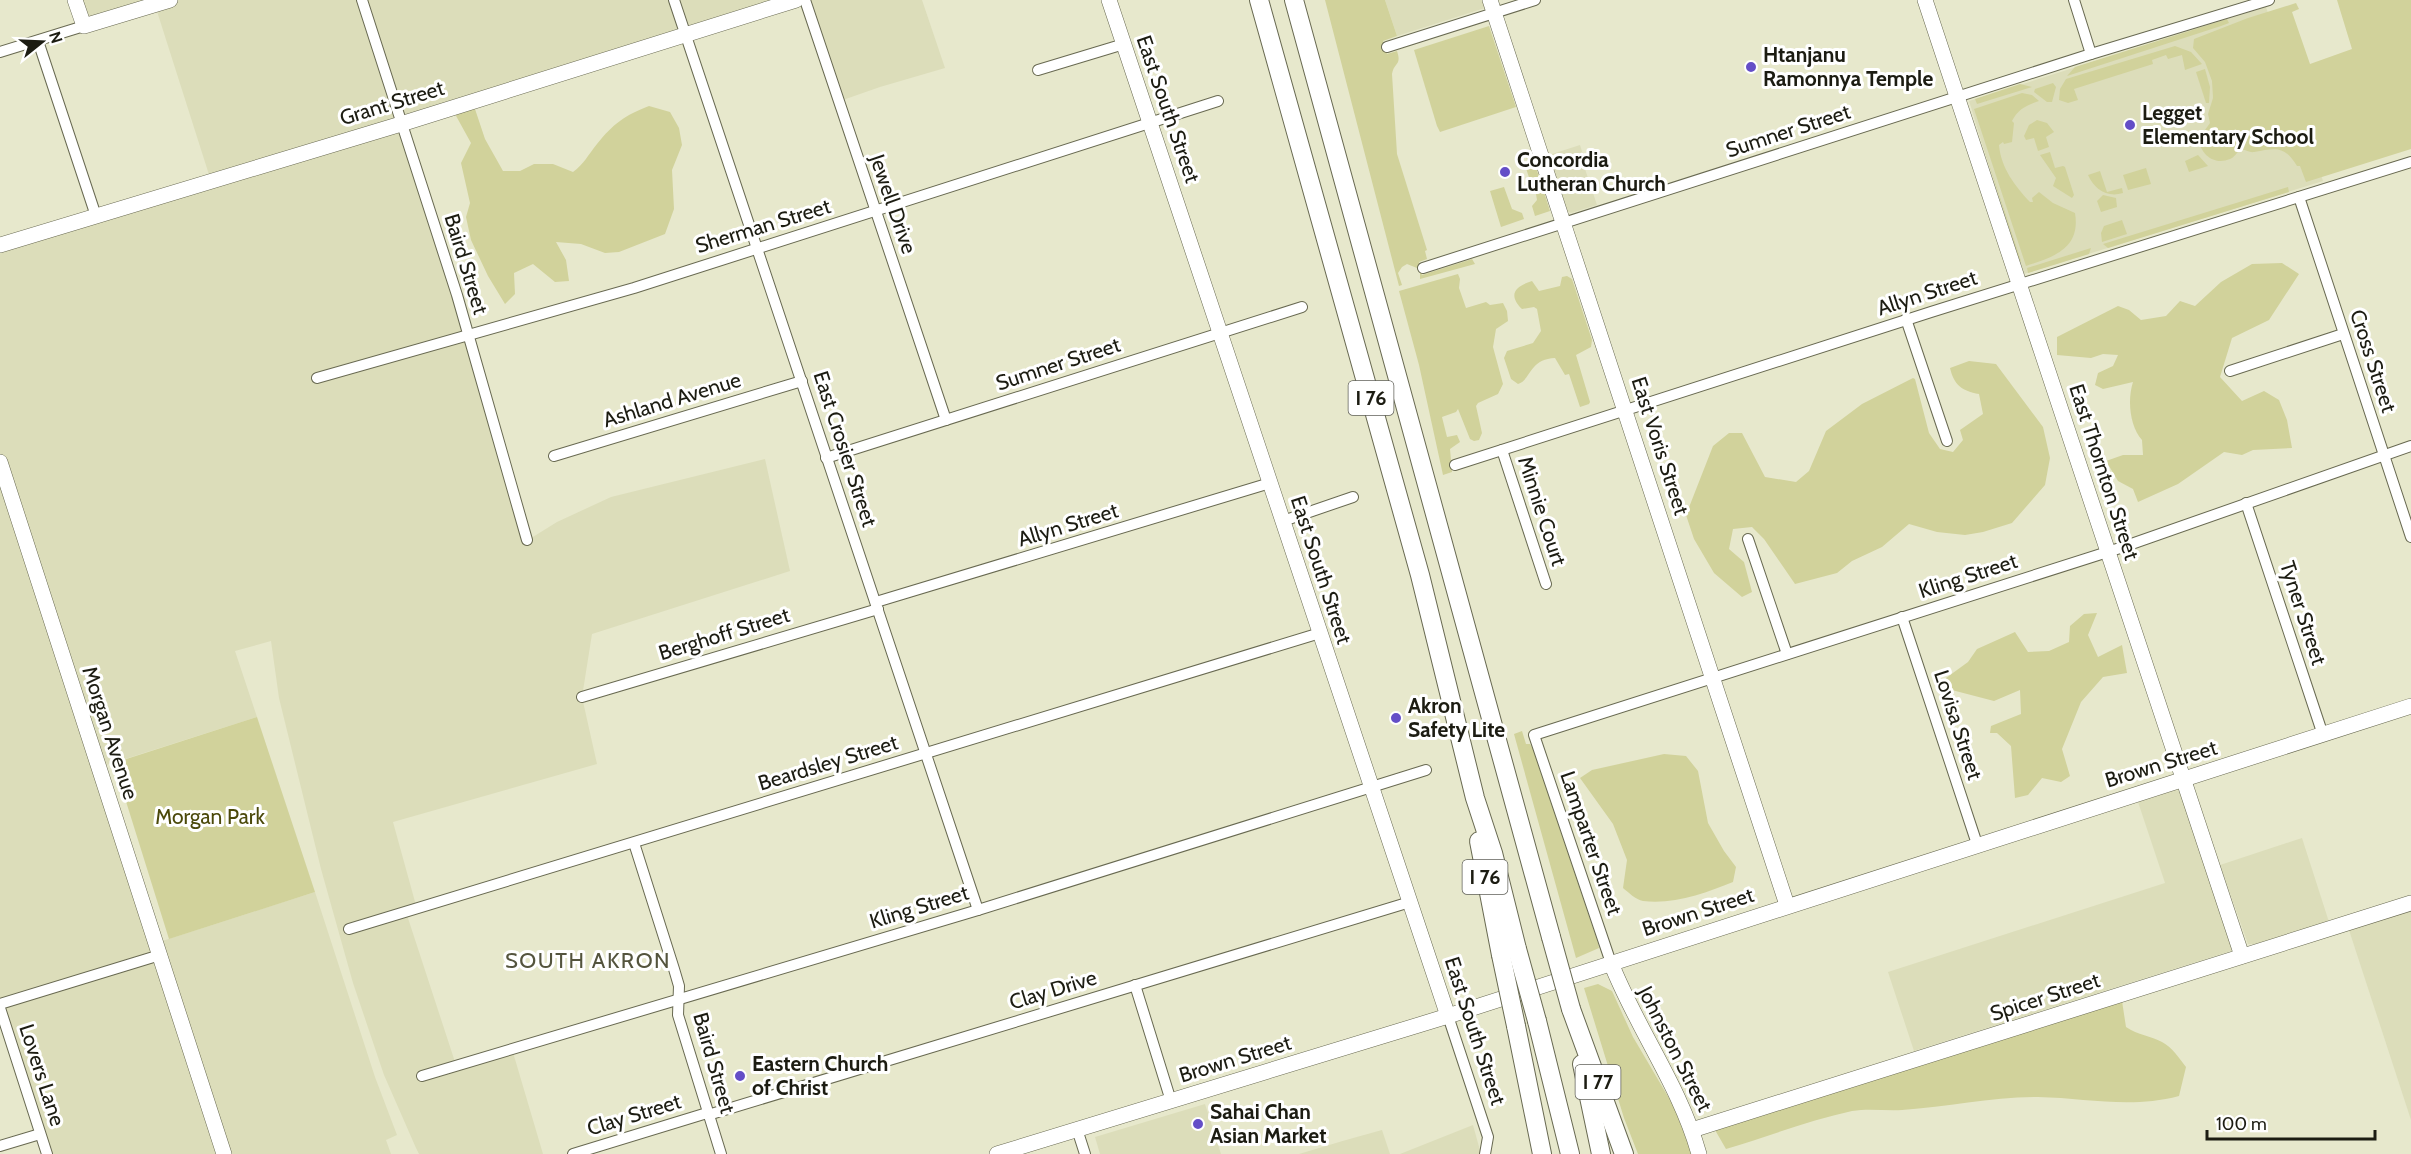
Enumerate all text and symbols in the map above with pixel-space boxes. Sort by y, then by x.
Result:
north arrow [12,12,72,72]
text: N [45,29,67,46]
street label: East South Street [1132,32,1205,186]
place label: Htanjanu Ramonnya Temple [1763,42,1933,91]
marker: Htanjanu Ramonnya Temple [1744,60,1758,74]
street label: Grant Street [337,75,447,130]
street label: Sumner Street [1722,99,1853,162]
place label: Legget Elementary School [2142,100,2315,149]
marker: Legget Elementary School [2123,118,2137,132]
place label: Concordia Lutheran Church [1517,147,1666,196]
street label: Jewell Drive [864,150,922,257]
marker: Concordia Lutheran Church [1498,165,1512,179]
street label: Sherman Street [692,193,833,258]
street label: Baird Street [439,211,494,317]
street label: Allyn Street [1874,265,1980,320]
street label: Cross Street [2345,306,2402,415]
street label: Sumner Street [992,332,1123,395]
street label: Ashland Avenue [600,367,744,432]
street label: East Crosier Street [809,368,882,530]
street label: East Voris Street [1626,374,1695,518]
road number: I 76 [1348,381,1394,415]
street label: East Thornton Street [2064,381,2145,563]
street label: Minnie Court [1513,453,1572,569]
street label: East South Street [1286,493,1357,647]
street label: Allyn Street [1015,497,1121,552]
street label: Kling Street [1915,548,2020,603]
street label: Tyner Street [2275,558,2332,668]
street label: Berghoff Street [655,602,792,665]
street label: Morgan Avenue [77,663,144,803]
street label: Lovisa Street [1929,667,1988,783]
place label: Akron Safety Lite [1408,693,1505,742]
marker: Akron Safety Lite [1389,711,1403,725]
street label: Beardsley Street [755,729,901,796]
street label: Brown Street [2102,735,2220,792]
street label: Lamparter Street [1555,768,1628,918]
park label: Morgan Park [155,804,265,829]
road number: I 76 [1462,860,1508,894]
street label: Kling Street [866,880,971,933]
street label: Brown Street [1639,882,1757,941]
district label: SOUTH AKRON [505,947,671,974]
street label: East South Street [1440,954,1511,1108]
street label: Clay Drive [1006,964,1100,1015]
street label: Spicer Street [1987,967,2103,1026]
street label: Johnston Street [1633,981,1718,1116]
street label: Baird Street [688,1010,741,1116]
street label: Lovers Lane [14,1021,71,1129]
street label: Brown Street [1176,1030,1294,1087]
place label: Eastern Church of Christ [752,1051,888,1100]
road number: I 77 [1576,1065,1620,1099]
marker: Eastern Church of Christ [733,1069,747,1083]
street label: Clay Street [584,1088,684,1141]
place label: Sahai Chan Asian Market [1210,1099,1326,1148]
scale bar [2207,1103,2375,1141]
text: 100 m [2216,1113,2267,1135]
marker: Sahai Chan Asian Market [1191,1117,1205,1131]

